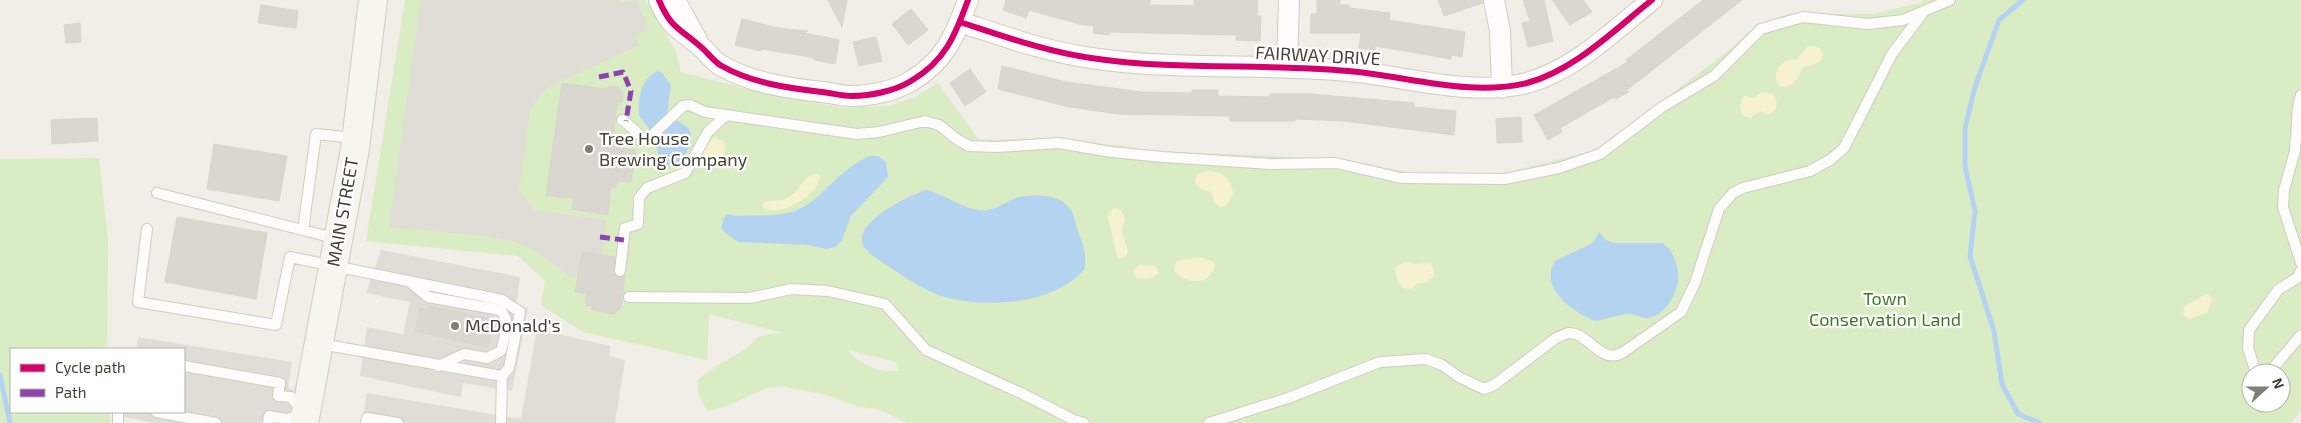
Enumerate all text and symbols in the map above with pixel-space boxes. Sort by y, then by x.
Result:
street label: FAIRWAY DRIVE [1255,41,1381,69]
place label: Tree House Brewing Company [599,127,748,170]
marker: Tree House Brewing Company [583,143,595,155]
street label: MAIN STREET [322,155,363,268]
park label: Town Conservation Land [1809,287,1961,330]
place label: McDonald's [465,314,561,336]
marker: McDonald's [449,320,461,332]
legend [10,348,185,413]
text: Cycle path [55,358,126,376]
north arrow [2241,363,2291,413]
text: N [2269,375,2288,391]
text: Path [55,383,86,401]

